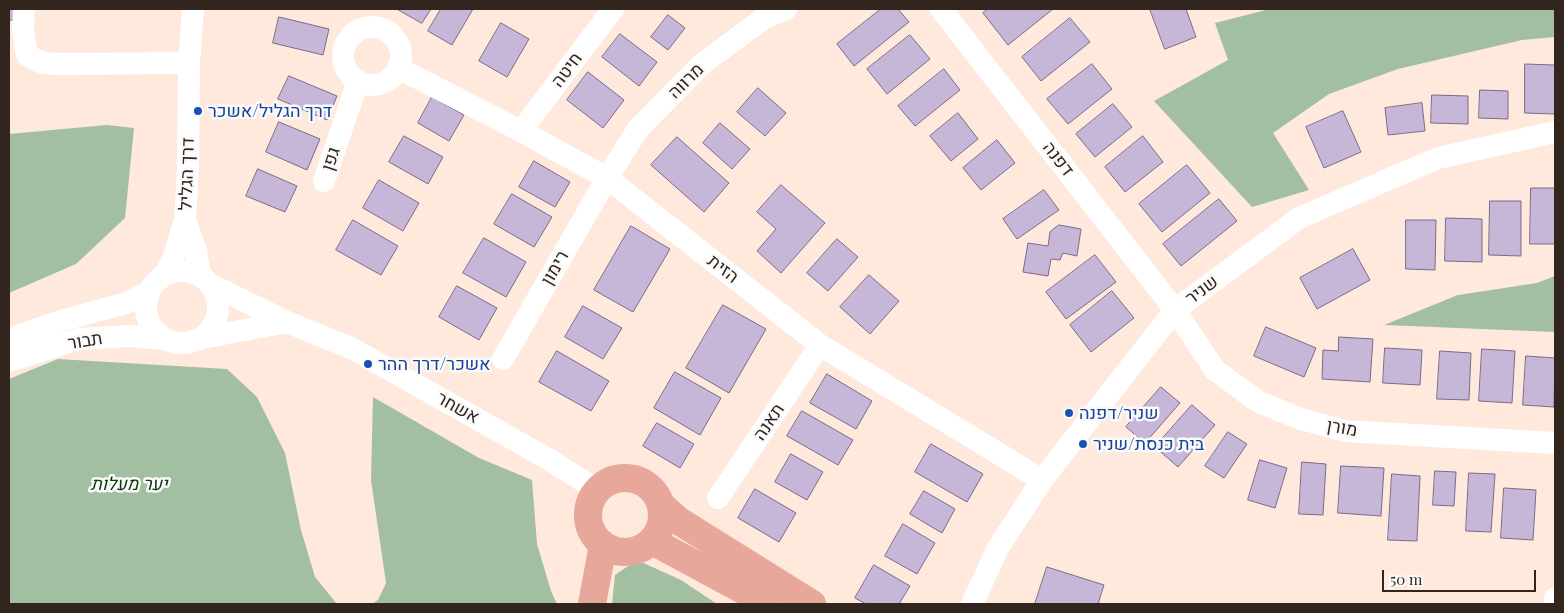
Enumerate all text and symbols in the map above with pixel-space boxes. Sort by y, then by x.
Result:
street label: חיטה [547,48,587,92]
street label: מרווה [664,59,708,103]
place label: דרך הגליל/אשכר [208,100,332,122]
marker: דרך הגליל/אשכר [192,105,204,117]
street label: דרך הגליל [175,137,199,211]
street label: דפנה [1038,137,1078,181]
street label: גפן [317,144,345,174]
street label: רימון [537,247,573,289]
street label: הזית [703,250,743,288]
street label: שניר [1181,271,1223,309]
street label: תבור [66,328,104,354]
place label: אשכר/דרך ההר [378,353,491,375]
marker: אשכר/דרך ההר [362,358,374,370]
street label: אשחר [433,388,483,428]
street label: תאנה [749,399,789,445]
place label: שניר/דפנה [1079,402,1159,424]
marker: שניר/דפנה [1063,407,1075,419]
street label: מורן [1325,415,1359,441]
place label: בית כנסת/שניר [1093,433,1204,455]
marker: בית כנסת/שניר [1077,438,1089,450]
park label: יער מעלות [91,473,167,495]
scale bar [1384,560,1538,592]
text: 50 m [1390,569,1422,589]

